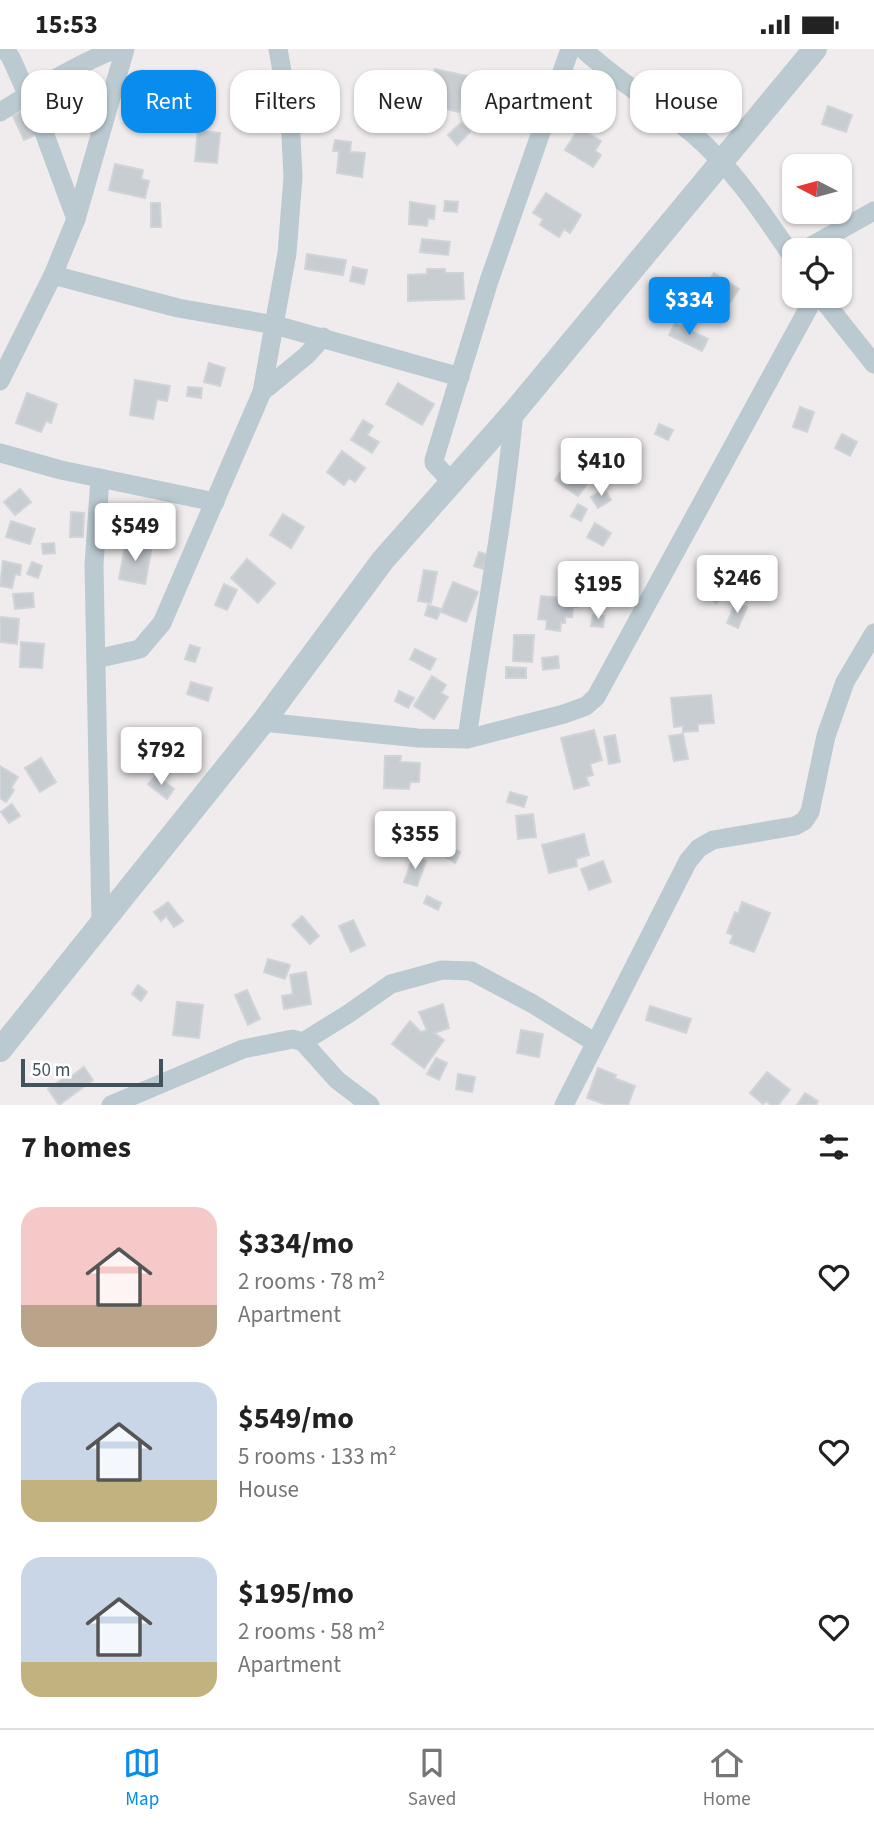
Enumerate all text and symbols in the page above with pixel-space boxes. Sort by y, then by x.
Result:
text: 15:53 [35,6,98,43]
chip: Buy [21,70,107,133]
chip: Rent [121,70,216,133]
chip: Filters [230,70,340,133]
chip: New [354,70,447,133]
chip: Apartment [461,70,616,133]
chip: House [630,70,742,133]
north arrow [782,154,852,224]
map controls [782,154,852,308]
button: locate [782,238,852,308]
pin: $334 [648,278,730,337]
text: $334 [665,283,713,316]
pin: $410 [560,439,642,498]
text: $410 [577,444,625,477]
pin: $549 [94,503,176,563]
text: $549 [111,509,159,542]
pin: $246 [696,555,778,615]
pin: $195 [557,561,639,621]
text: $246 [713,561,761,594]
text: $195 [574,567,622,600]
pin: $792 [120,727,202,787]
text: $792 [137,733,185,766]
pin: $355 [374,811,456,871]
text: $355 [391,817,439,850]
scale bar [21,1056,163,1088]
text: 50 m [32,1057,70,1084]
text: 7 homes [21,1126,131,1169]
icon: filters [815,1128,853,1166]
text: $334/mo [238,1222,354,1265]
icon: home [77,1235,161,1319]
icon: heart [815,1258,853,1296]
text: 2 rooms · 78 m² [238,1265,385,1298]
text: Apartment [238,1298,341,1331]
text: $549/mo [238,1397,354,1440]
icon: home [77,1410,161,1494]
icon: heart [815,1433,853,1471]
text: 5 rooms · 133 m² [238,1440,397,1473]
text: House [238,1473,299,1506]
text: $195/mo [238,1572,354,1615]
icon: home [77,1585,161,1669]
icon: heart [815,1608,853,1646]
text: 2 rooms · 58 m² [238,1615,385,1648]
text: Apartment [238,1648,341,1681]
tab: Map [123,1744,161,1813]
tab: Saved [408,1744,456,1813]
tab: Home [703,1744,751,1813]

